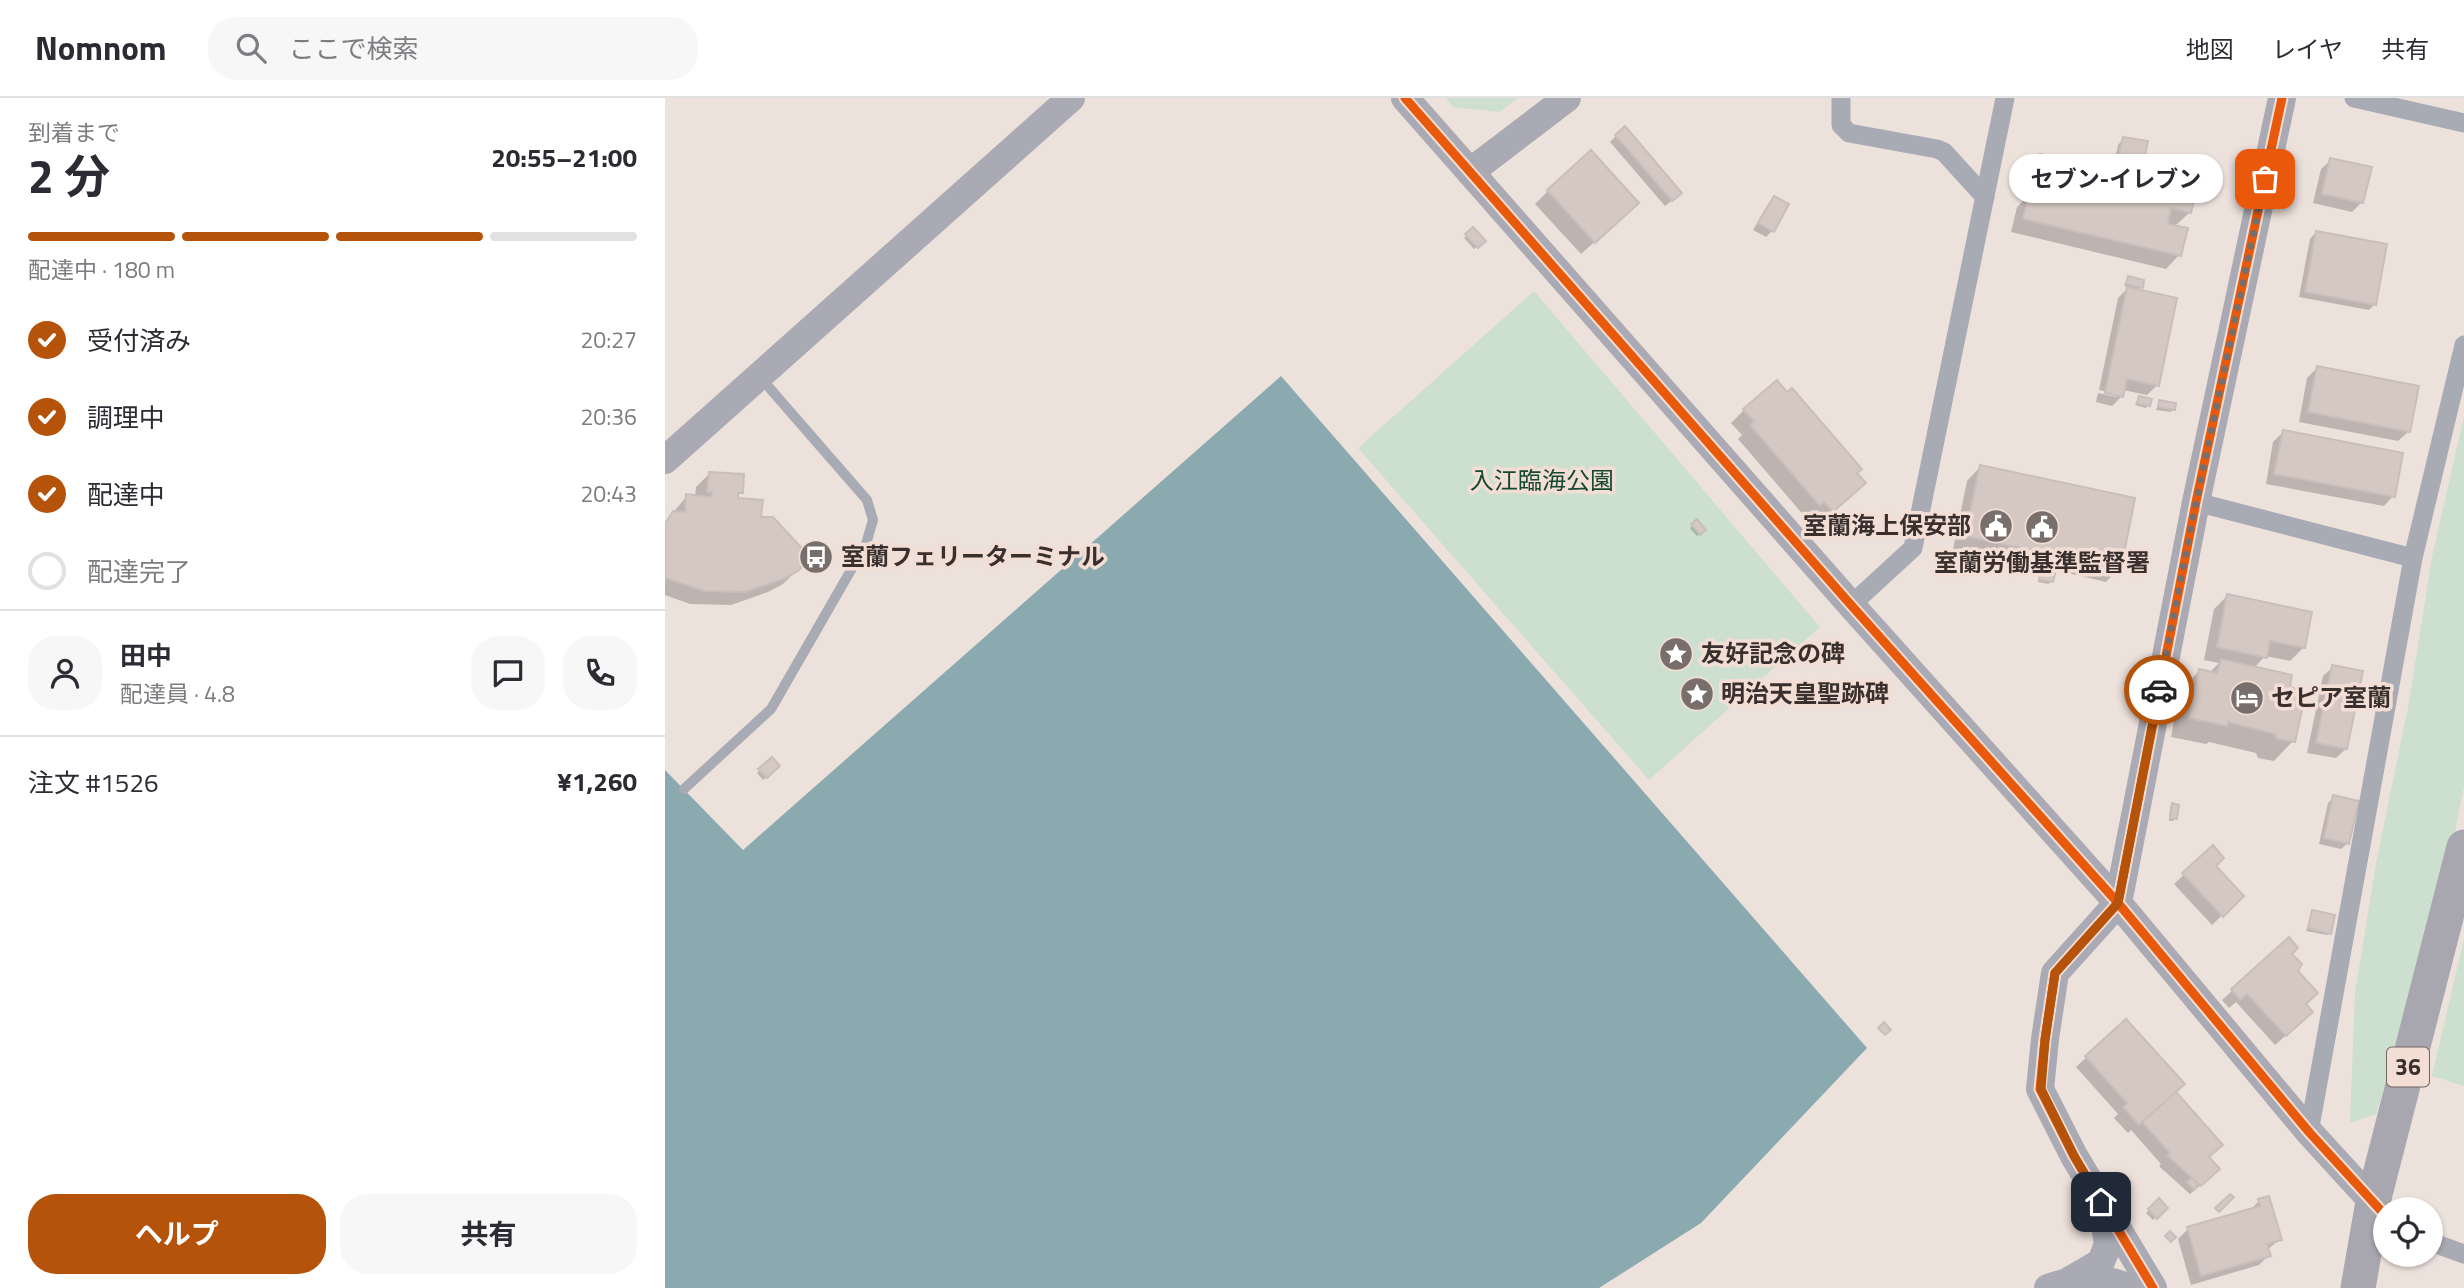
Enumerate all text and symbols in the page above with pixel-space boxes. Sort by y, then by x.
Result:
search box [208,17,698,80]
text: Nomnom [35,23,166,73]
icon: search [232,29,270,67]
text: ここで検索 [288,29,418,68]
text: 地図 [2186,31,2234,67]
text: レイヤ [2272,31,2343,67]
text: 共有 [2381,31,2429,67]
text: 到着まで [28,115,120,150]
text: 20:55–21:00 [491,138,637,177]
text: 2 分 [28,141,110,211]
pin [2235,149,2295,209]
callout: セブン-イレブン [2009,154,2223,204]
icon: bag [2246,160,2284,198]
text: セブン-イレブン [2031,161,2201,196]
text: 配達中 · 180 m [28,252,175,287]
icon: check [28,321,66,359]
text: 受付済み [87,321,191,360]
text: 20:27 [580,322,637,357]
icon: check [28,398,66,436]
text: 調理中 [87,398,165,437]
text: 20:36 [580,399,637,434]
park label: 入江臨海公園 [1470,462,1614,498]
icon: check [28,475,66,513]
text: 配達中 [87,475,165,514]
text: 20:43 [580,476,637,511]
place label: 室蘭海上保安部 [1803,507,1971,543]
public building icon: 室蘭海上保安部 [1977,507,2015,545]
public building icon: 室蘭労働基準監督署 [2023,508,2061,546]
bus stop icon: 室蘭フェリーターミナル [797,538,835,576]
place label: 室蘭フェリーターミナル [841,538,1105,574]
place label: 室蘭労働基準監督署 [1934,544,2150,580]
text: 配達完了 [87,552,191,591]
place icon: 友好記念の碑 [1657,635,1695,673]
place label: 友好記念の碑 [1701,635,1845,671]
button: person [28,636,102,710]
text: 田中 [120,636,172,675]
button: chat [471,636,545,710]
button: phone [563,636,637,710]
courier [2124,655,2194,725]
icon: car [2140,671,2178,709]
place icon: 明治天皇聖跡碑 [1678,675,1716,713]
place label: 明治天皇聖跡碑 [1721,675,1889,711]
text: 配達員 · 4.8 [120,676,235,711]
hotel icon: セピア室蘭 [2228,679,2266,717]
place label: セピア室蘭 [2271,679,2391,715]
text: ¥1,260 [557,762,637,801]
text: 注文 #1526 [28,763,159,802]
road number: 36 [2387,1048,2429,1086]
pin [2071,1172,2131,1232]
icon: home [2082,1183,2120,1221]
button: ヘルプ [28,1194,326,1274]
button: 共有 [340,1194,637,1274]
map controls [2373,1197,2443,1267]
button: locate [2373,1197,2443,1267]

